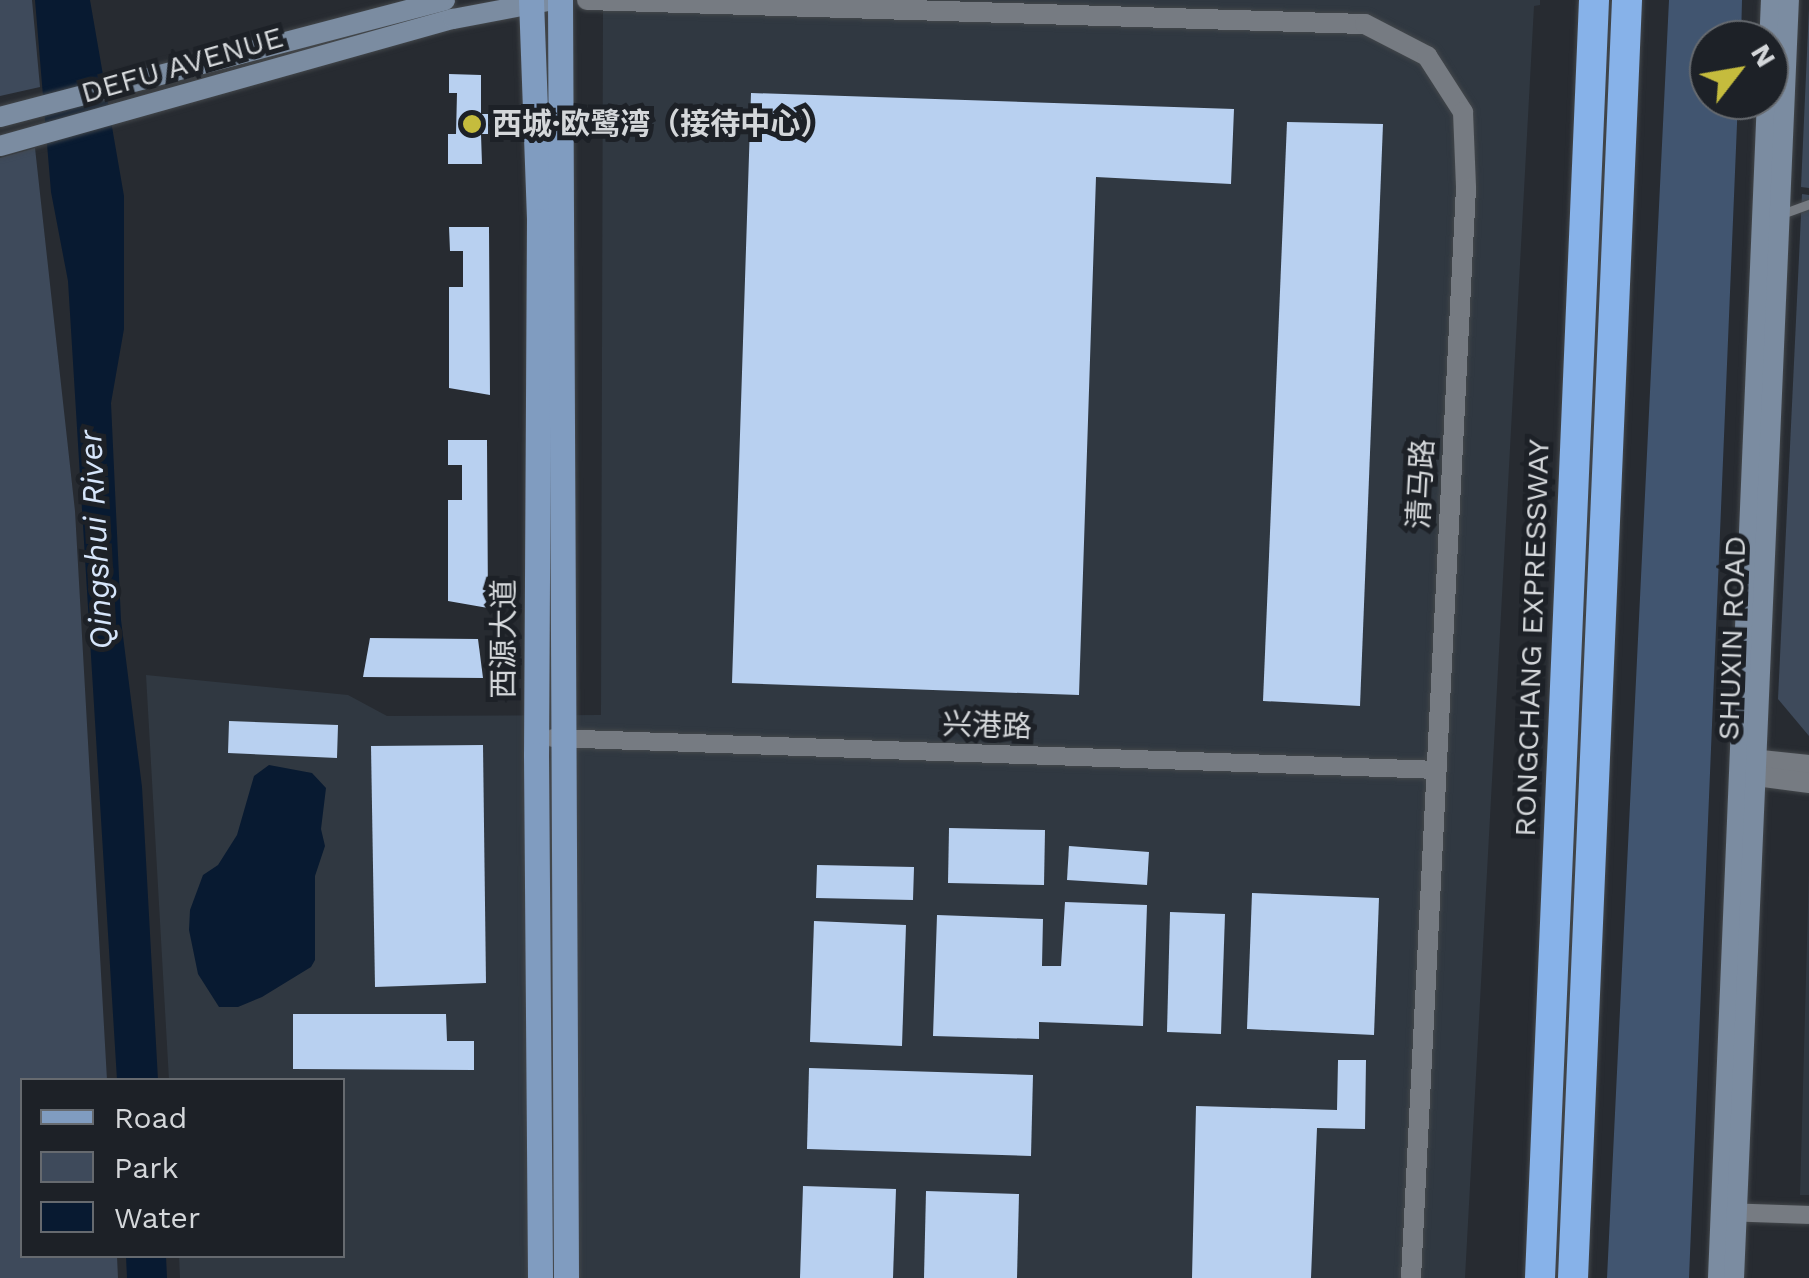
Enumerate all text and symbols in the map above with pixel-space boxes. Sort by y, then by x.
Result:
street label: DEFU AVENUE [76,19,288,111]
north arrow [1689,20,1789,120]
text: N [1744,38,1783,73]
place label: 西城·欧鹭湾（接待中心） [492,106,830,142]
marker: 西城·欧鹭湾（接待中心） [461,113,483,135]
water label: Qingshui River [71,429,121,651]
street label: 清马路 [1401,438,1441,530]
street label: RONGCHANG EXPRESSWAY [1507,439,1557,837]
street label: SHUXIN ROAD [1710,535,1754,741]
street label: 西源大道 [486,579,522,699]
street label: 兴港路 [941,706,1033,746]
legend [20,1078,345,1258]
text: Road [114,1100,187,1135]
text: Park [114,1150,179,1185]
text: Water [114,1200,200,1235]

